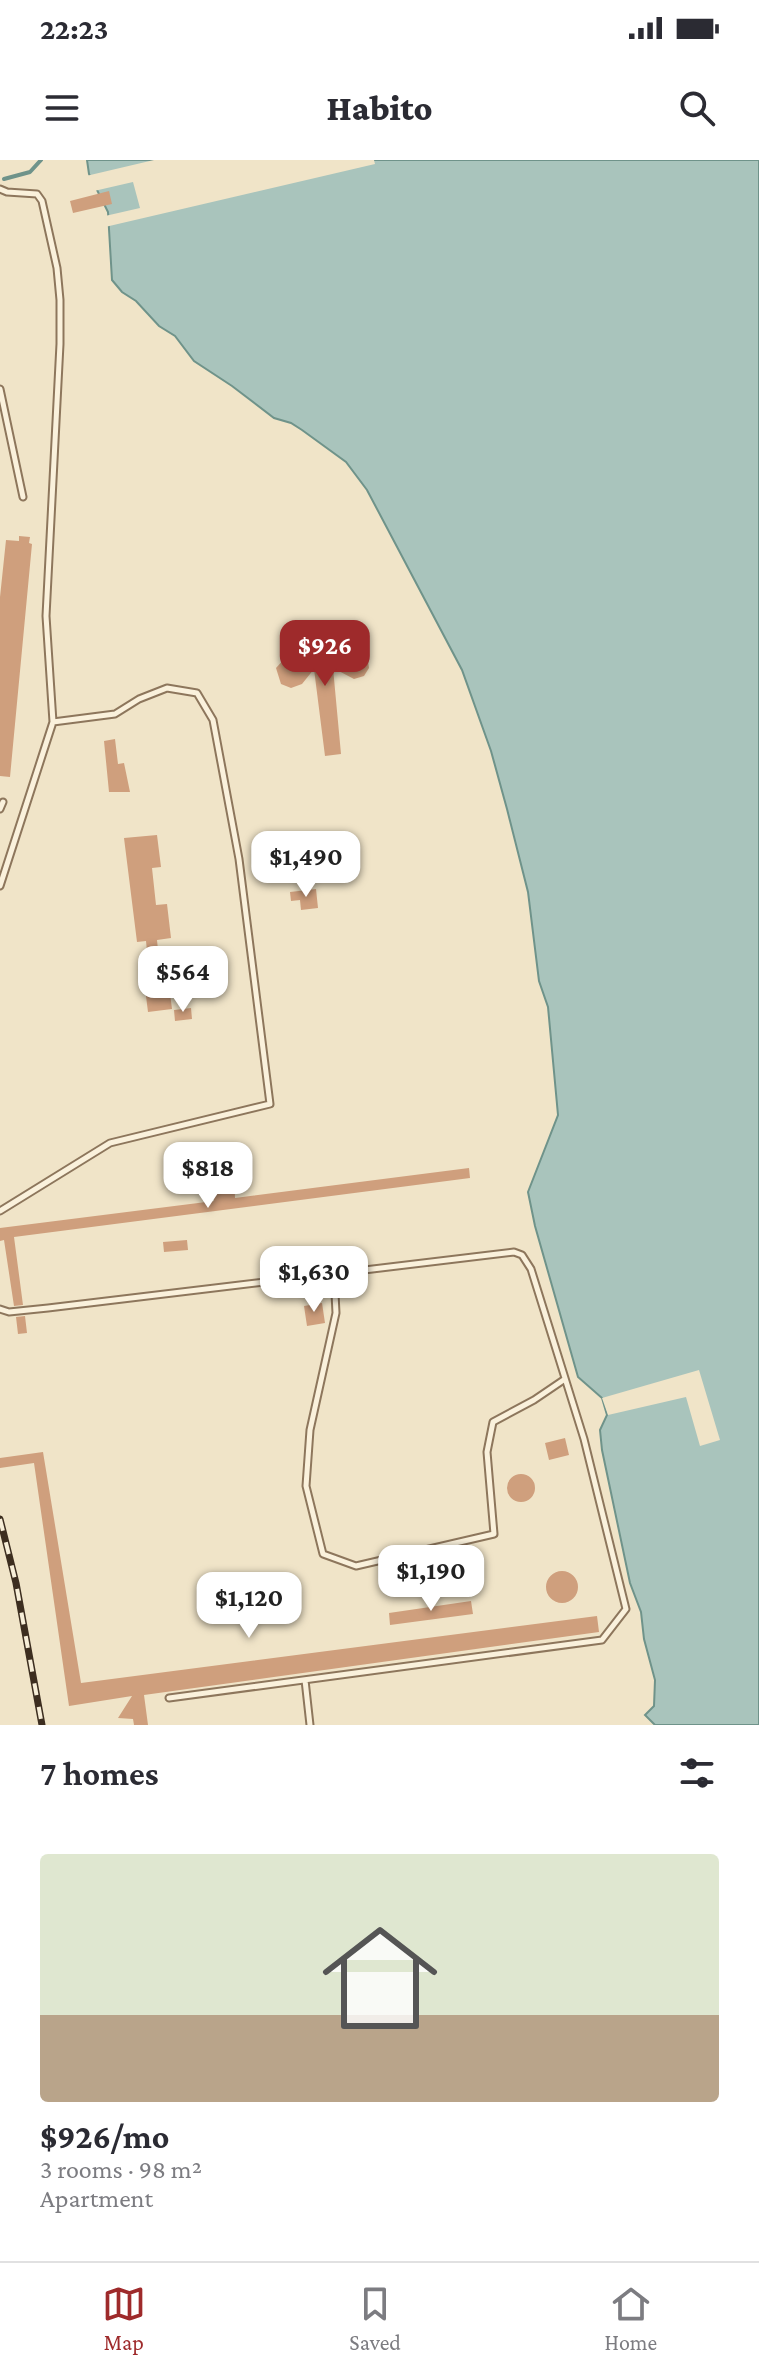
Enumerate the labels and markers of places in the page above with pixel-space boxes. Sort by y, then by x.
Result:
pin: $926 [278,620,372,688]
pin: $1,490 [241,831,371,899]
pin: $564 [136,946,230,1014]
pin: $818 [161,1142,255,1210]
pin: $1,630 [249,1246,379,1314]
pin: $1,190 [366,1545,496,1613]
pin: $1,120 [184,1572,314,1640]

